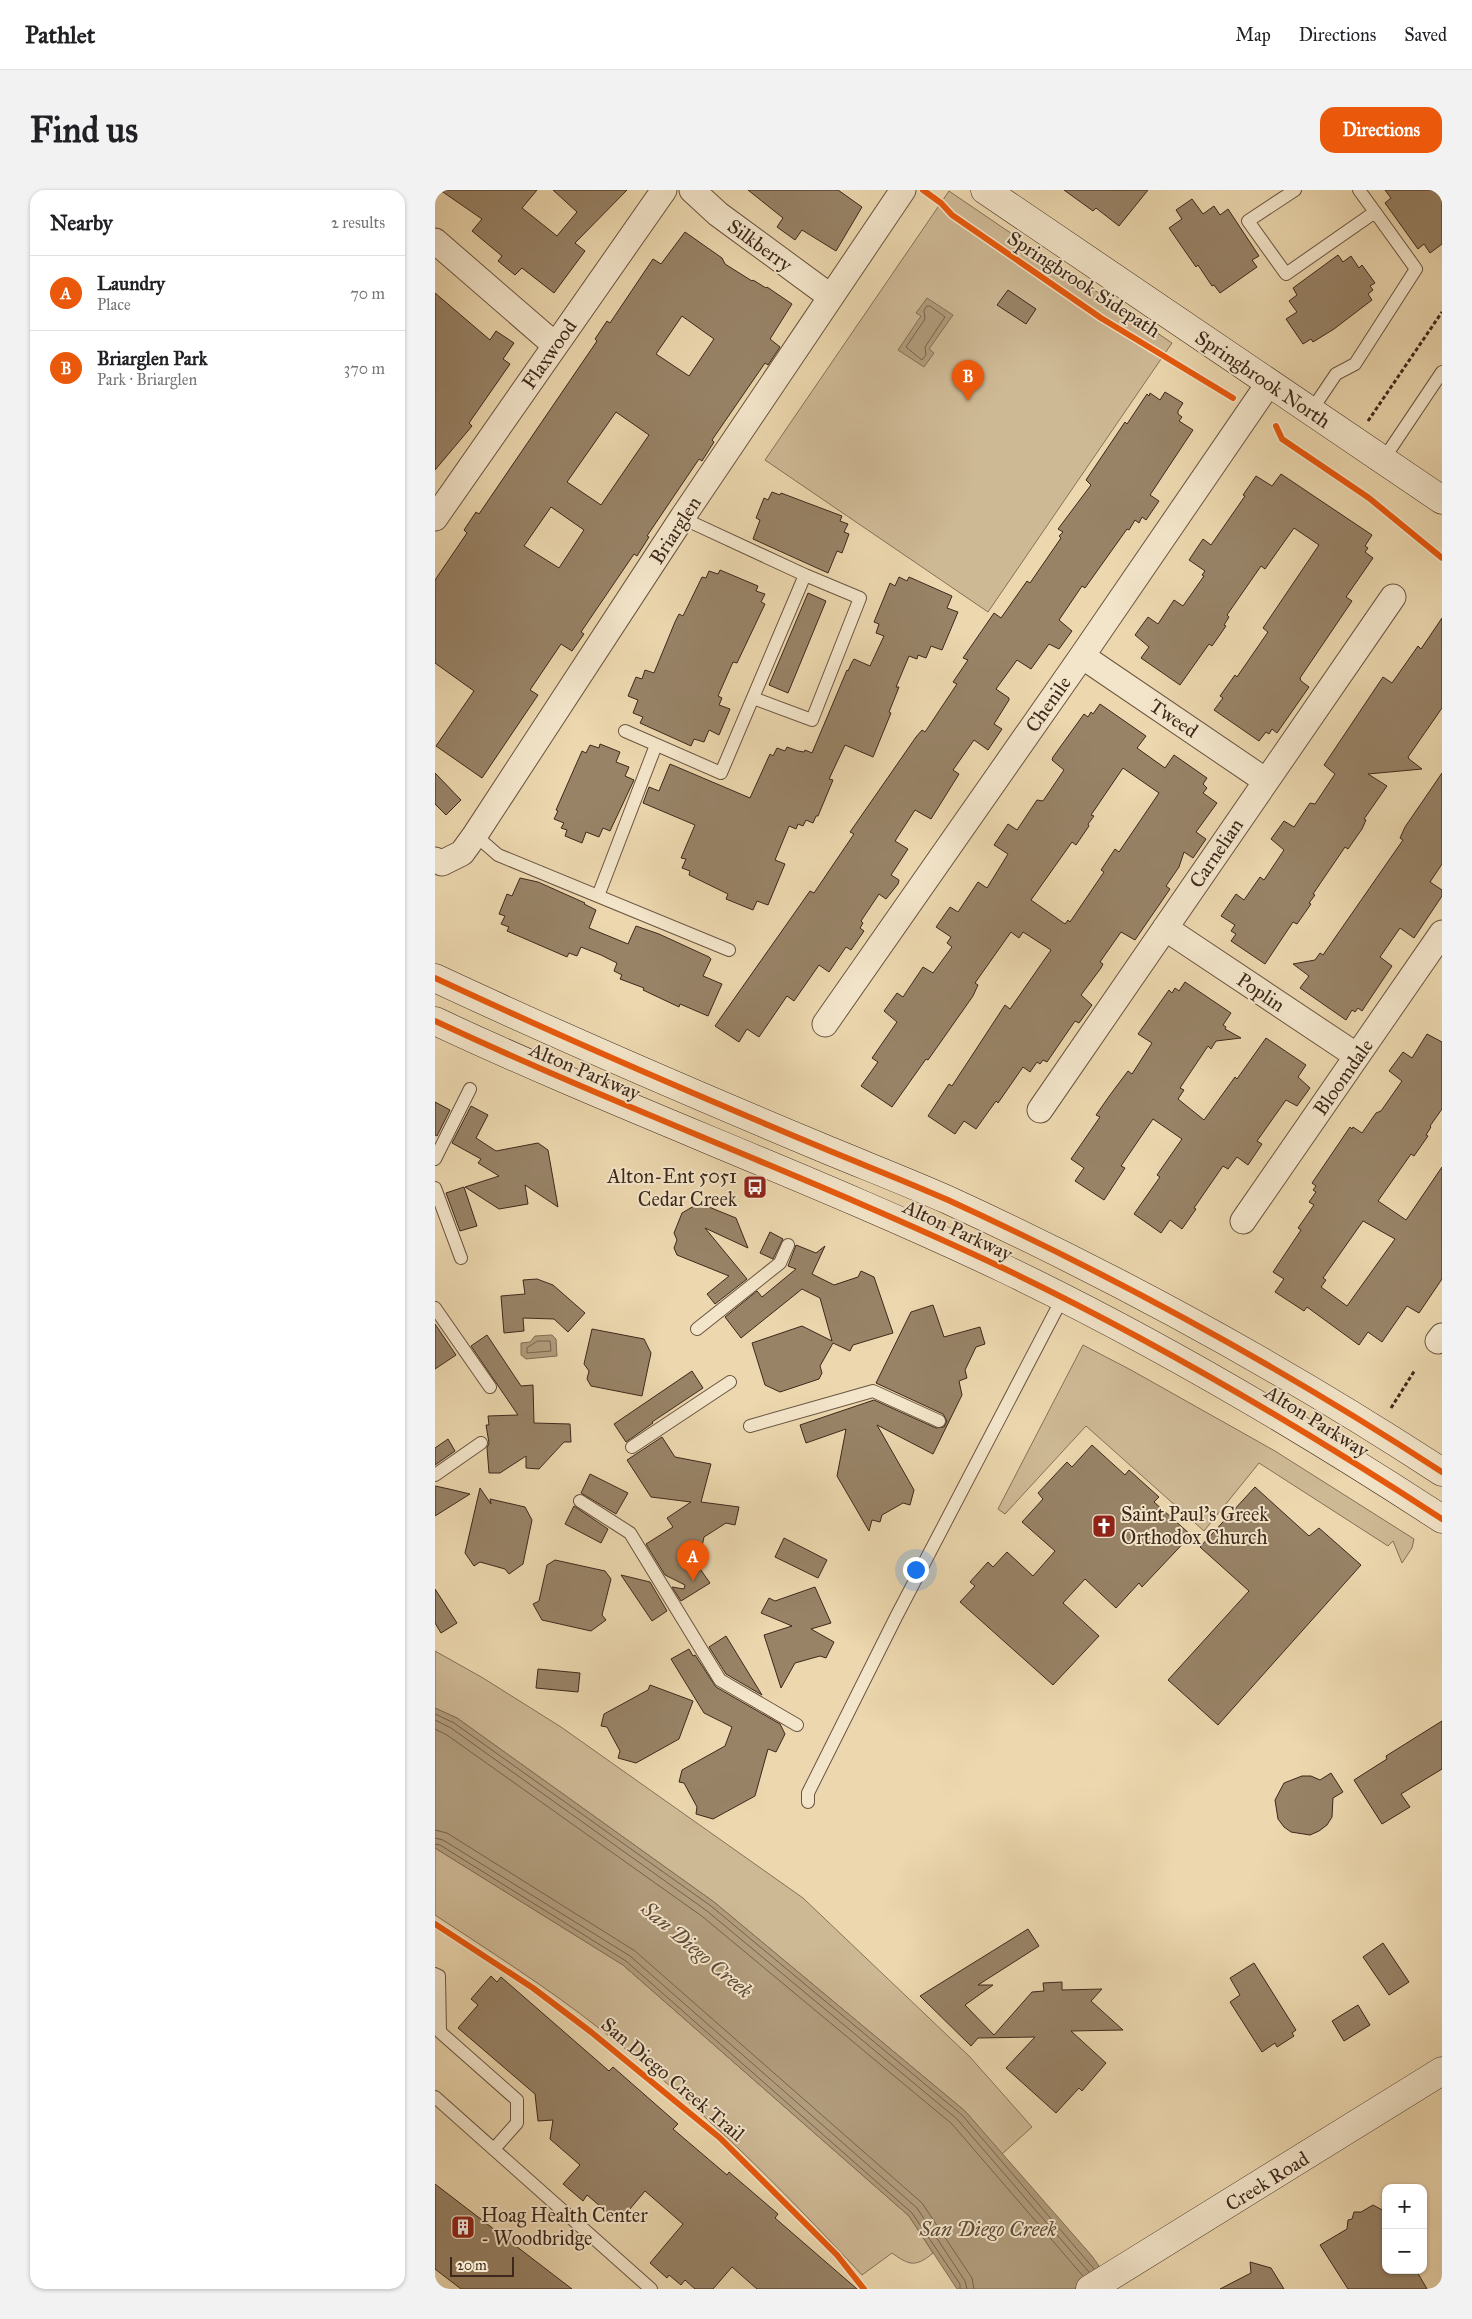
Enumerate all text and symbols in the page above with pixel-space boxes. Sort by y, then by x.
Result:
text: Pathlet [25,20,95,50]
text: Map [1235,24,1271,46]
text: Directions [1299,24,1376,46]
text: Saved [1404,24,1447,46]
button: Directions [1320,107,1442,153]
text: Find us [30,109,138,152]
text: Nearby [50,210,113,236]
text: 2 results [331,213,385,232]
street label: Silkberry [723,214,798,277]
street label: Springbrook Sidepath [1002,226,1165,343]
text: Laundry [97,272,165,295]
text: A [61,284,71,303]
text: 70 m [350,284,385,303]
text: Place [97,295,131,314]
street label: Flaxwood [516,315,582,393]
street label: Springbrook North [1190,325,1335,434]
text: Briarglen Park [97,347,208,370]
text: B [61,359,71,378]
text: 370 m [344,359,385,378]
pin: B [952,360,984,401]
text: Park · Briarglen [97,370,197,389]
street label: Briarglen [644,491,707,569]
street label: Chenile [1020,671,1076,737]
street label: Tweed [1145,693,1203,743]
street label: Carnelian [1184,813,1248,892]
street label: Poplin [1232,967,1290,1017]
street label: Bloomdale [1308,1034,1378,1120]
street label: Alton Parkway [525,1037,645,1105]
place label: Alton-Ent 5051 Cedar Creek [606,1164,738,1211]
bus stop icon: Alton-Ent 5051 Cedar Creek [742,1174,768,1200]
street label: Alton Parkway [899,1194,1017,1266]
street label: Alton Parkway [1260,1379,1374,1463]
place label: Saint Paul's Greek Orthodox Church [1121,1502,1269,1549]
church icon: Saint Paul's Greek Orthodox Church [1091,1513,1117,1539]
pin: A [677,1540,709,1581]
your location [903,1557,929,1583]
water label: San Diego Creek [635,1895,758,2004]
street label: San Diego Creek Trail [596,2012,750,2147]
street label: Creek Road [1221,2146,1313,2216]
map controls [1382,2184,1427,2274]
button: + [1382,2184,1427,2229]
place label: Hoag Health Center - Woodbridge [481,2203,648,2251]
building icon: Hoag Health Center - Woodbridge [450,2214,476,2240]
water label: San Diego Creek [918,2216,1057,2242]
button: − [1382,2229,1427,2274]
scale bar [450,2254,514,2277]
text: 20 m [457,2257,487,2274]

